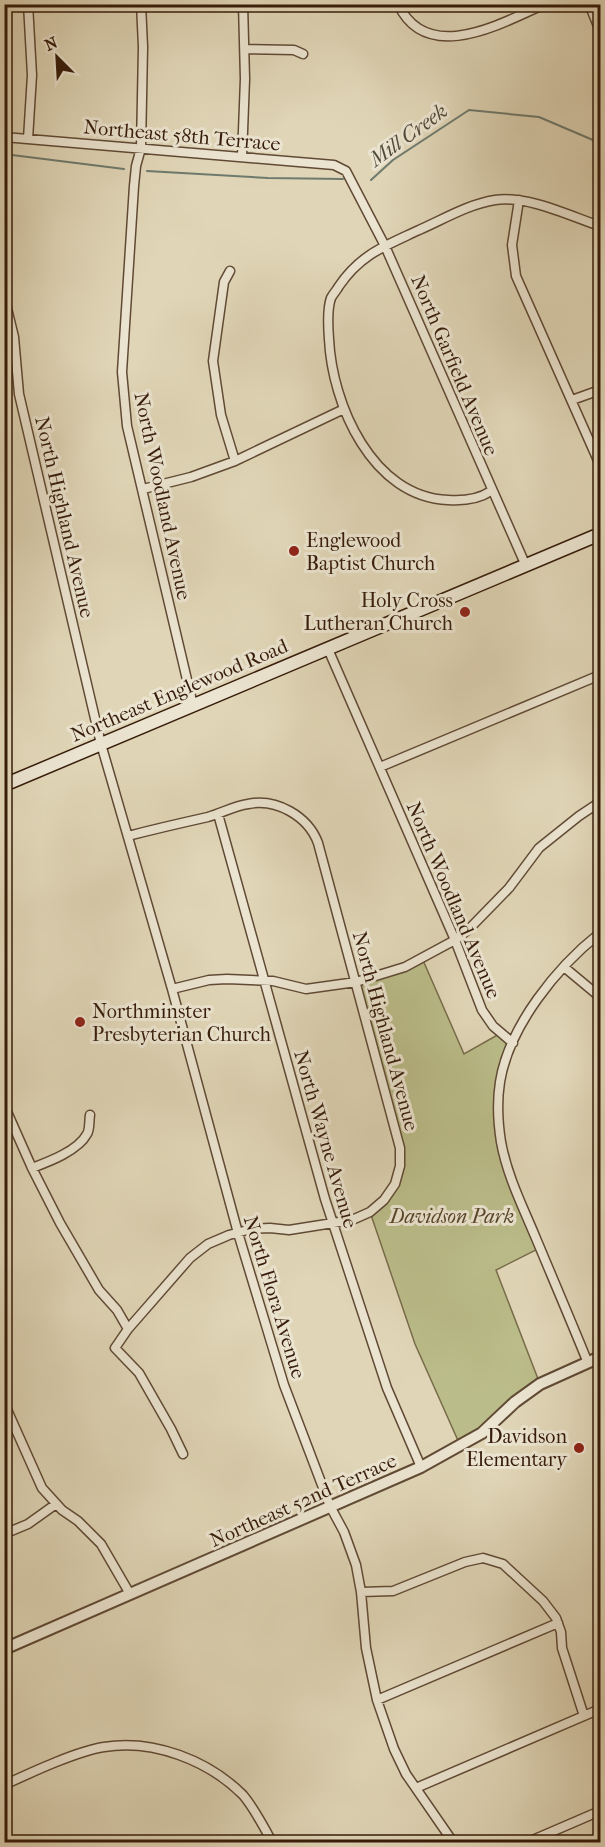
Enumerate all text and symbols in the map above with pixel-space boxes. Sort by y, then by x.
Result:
north arrow [27,27,87,87]
text: N [42,32,61,55]
water label: Mill Creek [363,99,452,173]
street label: Northeast 58th Terrace [82,115,282,156]
street label: North Garfield Avenue [406,271,503,459]
street label: North Woodland Avenue [129,390,196,602]
street label: North Highland Avenue [30,414,99,620]
place label: Englewood Baptist Church [306,529,436,575]
marker: Englewood Baptist Church [287,544,301,558]
place label: Holy Cross Lutheran Church [304,589,454,635]
marker: Holy Cross Lutheran Church [458,605,472,619]
street label: Northeast Englewood Road [67,634,292,747]
street label: North Woodland Avenue [402,798,506,1002]
street label: North Highland Avenue [348,929,423,1134]
place label: Northminster Presbyterian Church [92,1000,272,1046]
marker: Northminster Presbyterian Church [73,1015,87,1029]
street label: North Wayne Avenue [289,1047,362,1231]
park label: Davidson Park [388,1205,514,1228]
street label: North Flora Avenue [239,1213,310,1381]
place label: Davidson Elementary [466,1425,568,1471]
marker: Davidson Elementary [572,1441,586,1455]
street label: Northeast 52nd Terrace [206,1449,400,1552]

